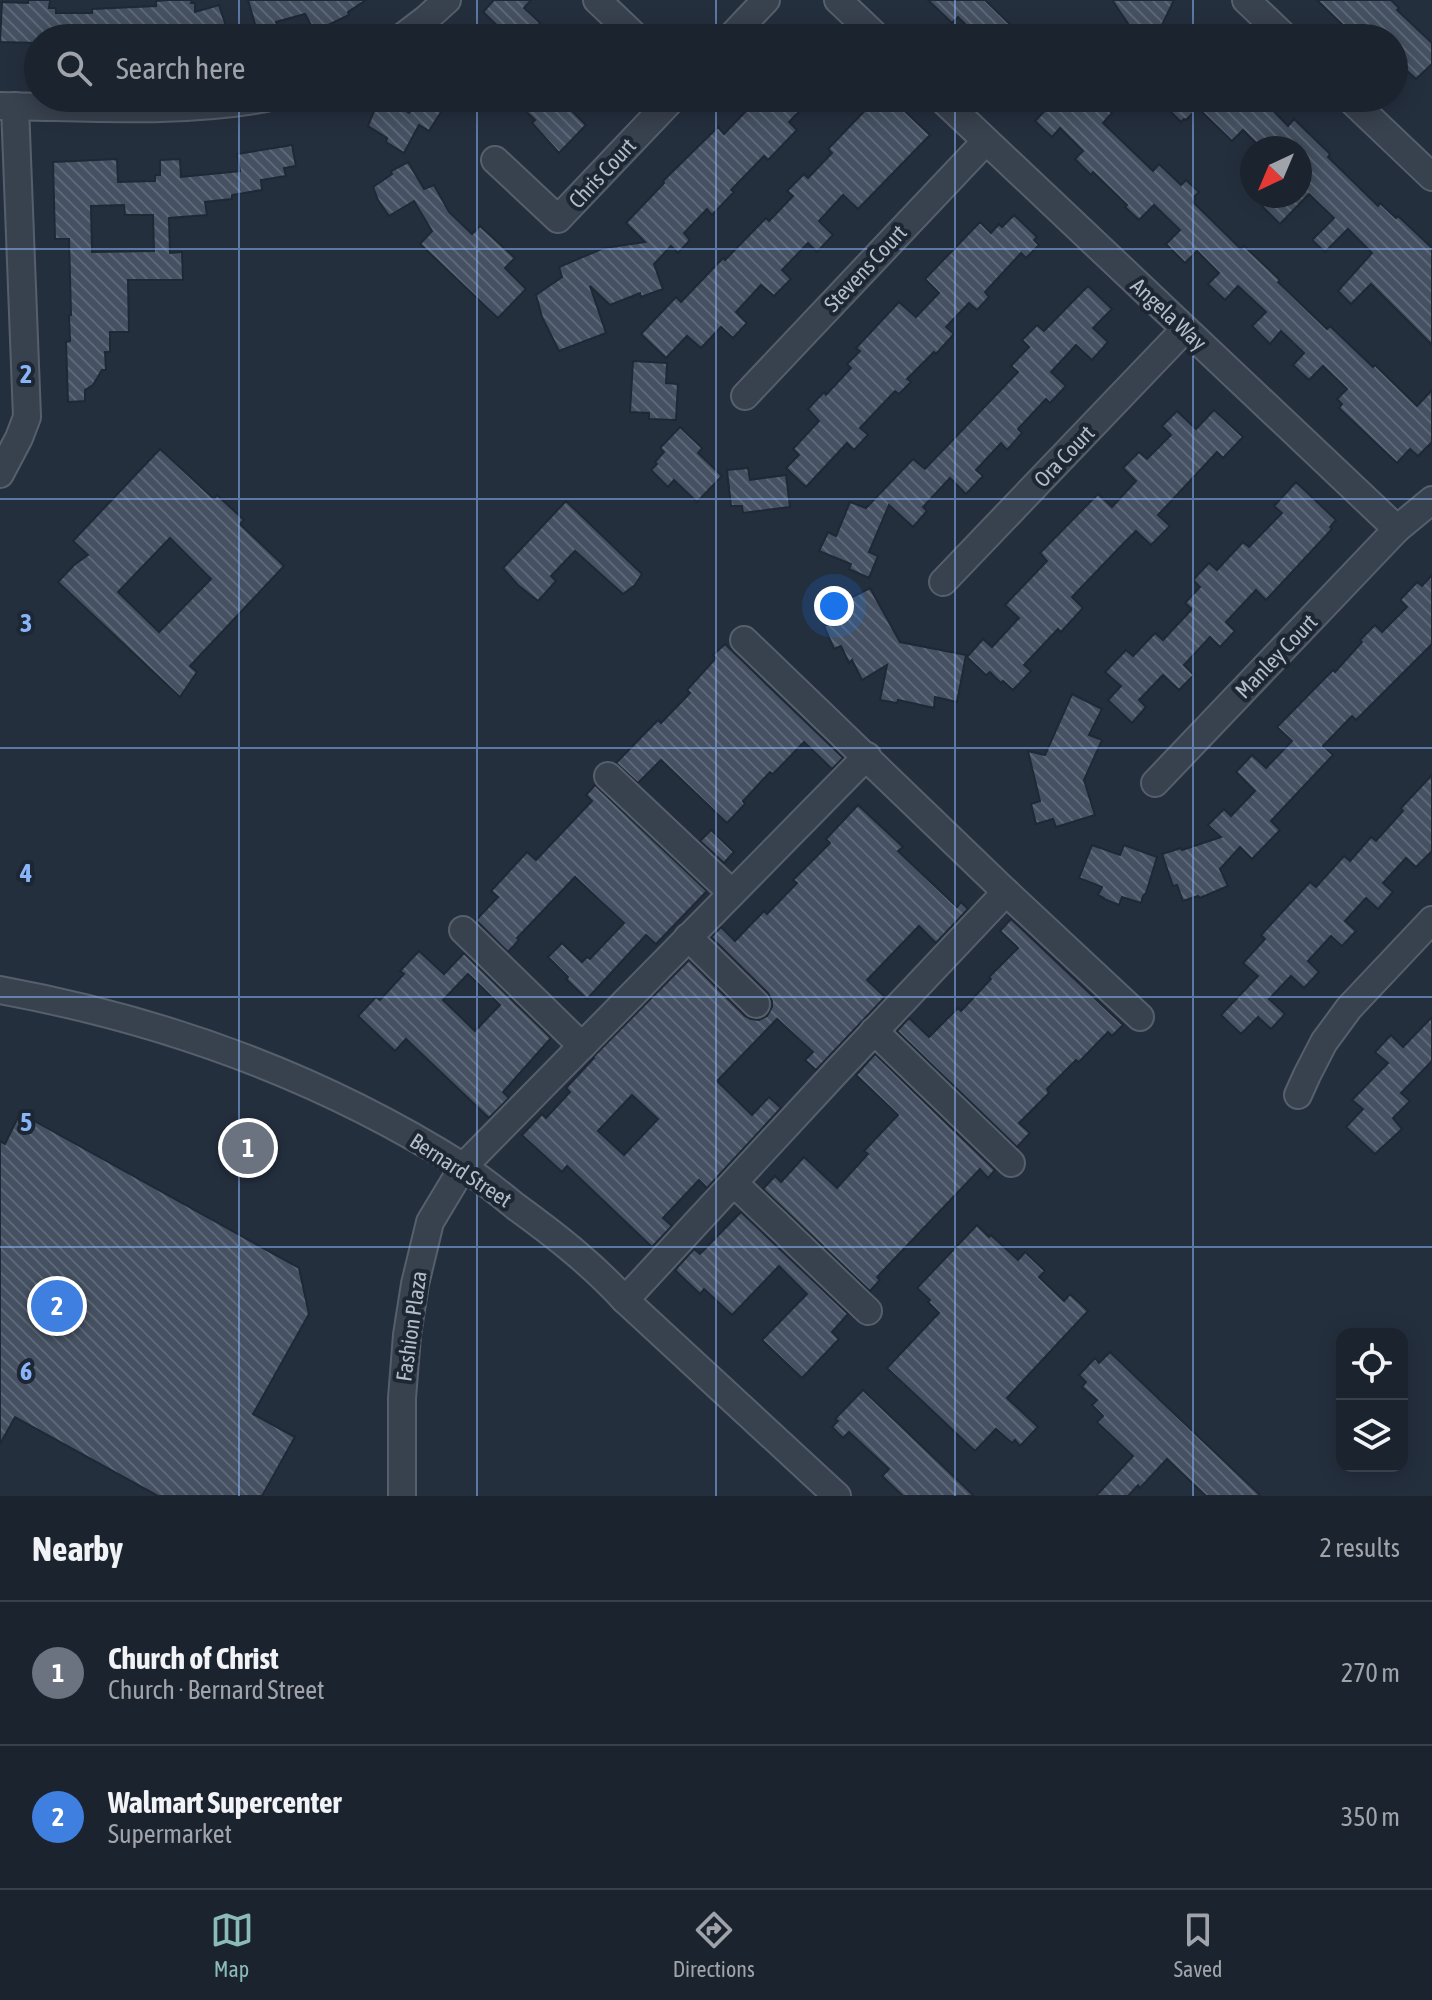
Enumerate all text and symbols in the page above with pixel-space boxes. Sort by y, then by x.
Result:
search box [24,24,1408,112]
icon: search [52,46,96,90]
text: Search here [116,51,245,85]
street label: Chris Court [563,133,641,213]
north arrow [1240,136,1312,208]
street label: Stevens Court [818,219,912,317]
street label: Angela Way [1126,272,1212,356]
text: 2 [20,359,32,389]
street label: Ora Court [1028,420,1100,492]
your location [814,586,854,626]
text: 3 [20,608,32,638]
street label: Manley Court [1230,609,1322,703]
text: 4 [19,858,32,888]
text: 5 [20,1107,32,1137]
pin: 1 [222,1118,274,1178]
street label: Bernard Street [405,1128,517,1212]
street label: Fashion Plaza [390,1269,432,1383]
pin: 2 [31,1276,83,1336]
map controls [1336,1328,1408,1472]
button: locate [1336,1328,1408,1400]
text: 6 [20,1356,32,1386]
button: layers [1336,1400,1408,1472]
text: Nearby [32,1529,123,1568]
text: 2 results [1319,1533,1400,1563]
text: Church of Christ [108,1641,279,1675]
text: 1 [52,1658,64,1688]
text: 270 m [1341,1658,1400,1688]
text: Church · Bernard Street [108,1675,325,1705]
text: Walmart Supercenter [108,1785,341,1819]
text: 2 [52,1802,64,1832]
text: 350 m [1341,1802,1400,1832]
text: Supermarket [108,1819,232,1849]
tab: Map [210,1908,254,1982]
tab: Directions [673,1908,755,1982]
tab: Saved [1174,1908,1222,1982]

